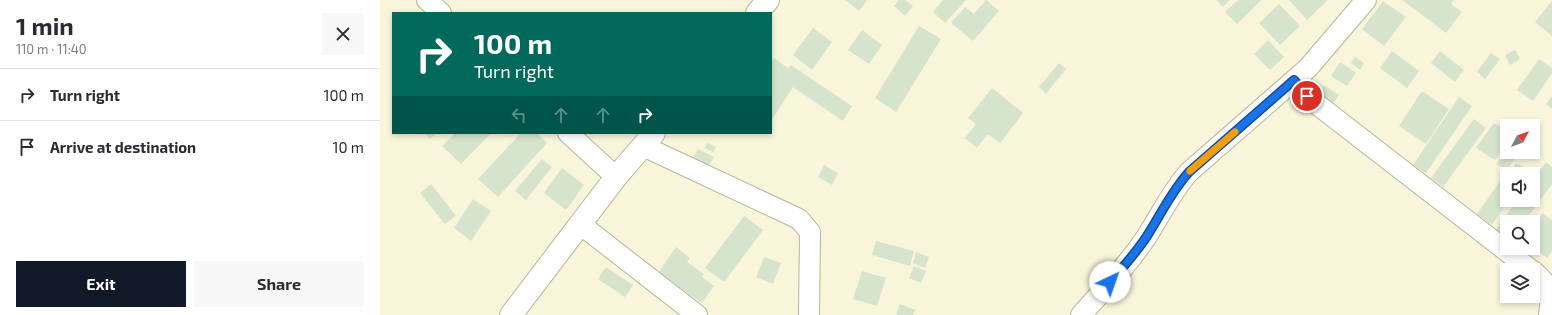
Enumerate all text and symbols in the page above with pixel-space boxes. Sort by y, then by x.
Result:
text: 1 min [16,11,74,40]
button: close [322,13,364,55]
text: 100 m [474,26,552,60]
icon: right [408,28,460,80]
text: 110 m · 11:40 [16,41,87,57]
text: Turn right [474,60,554,82]
pin [1290,79,1324,113]
icon: right [16,84,38,106]
icon: arrive [1296,85,1318,107]
text: Turn right [50,86,120,104]
text: 100 m [323,86,364,104]
icon: left [508,104,530,126]
icon: ahead [550,104,572,126]
icon: ahead [592,104,614,126]
icon: right [634,104,656,126]
north arrow [1500,119,1540,159]
map controls [1500,119,1540,303]
icon: arrive [16,136,38,158]
text: Arrive at destination [50,138,196,156]
text: 10 m [332,138,364,156]
button: sound [1500,167,1540,207]
button: search [1500,215,1540,255]
button: Exit [16,261,186,307]
button: Share [194,261,364,307]
position arrow [1089,261,1131,303]
button: layers [1500,263,1540,303]

